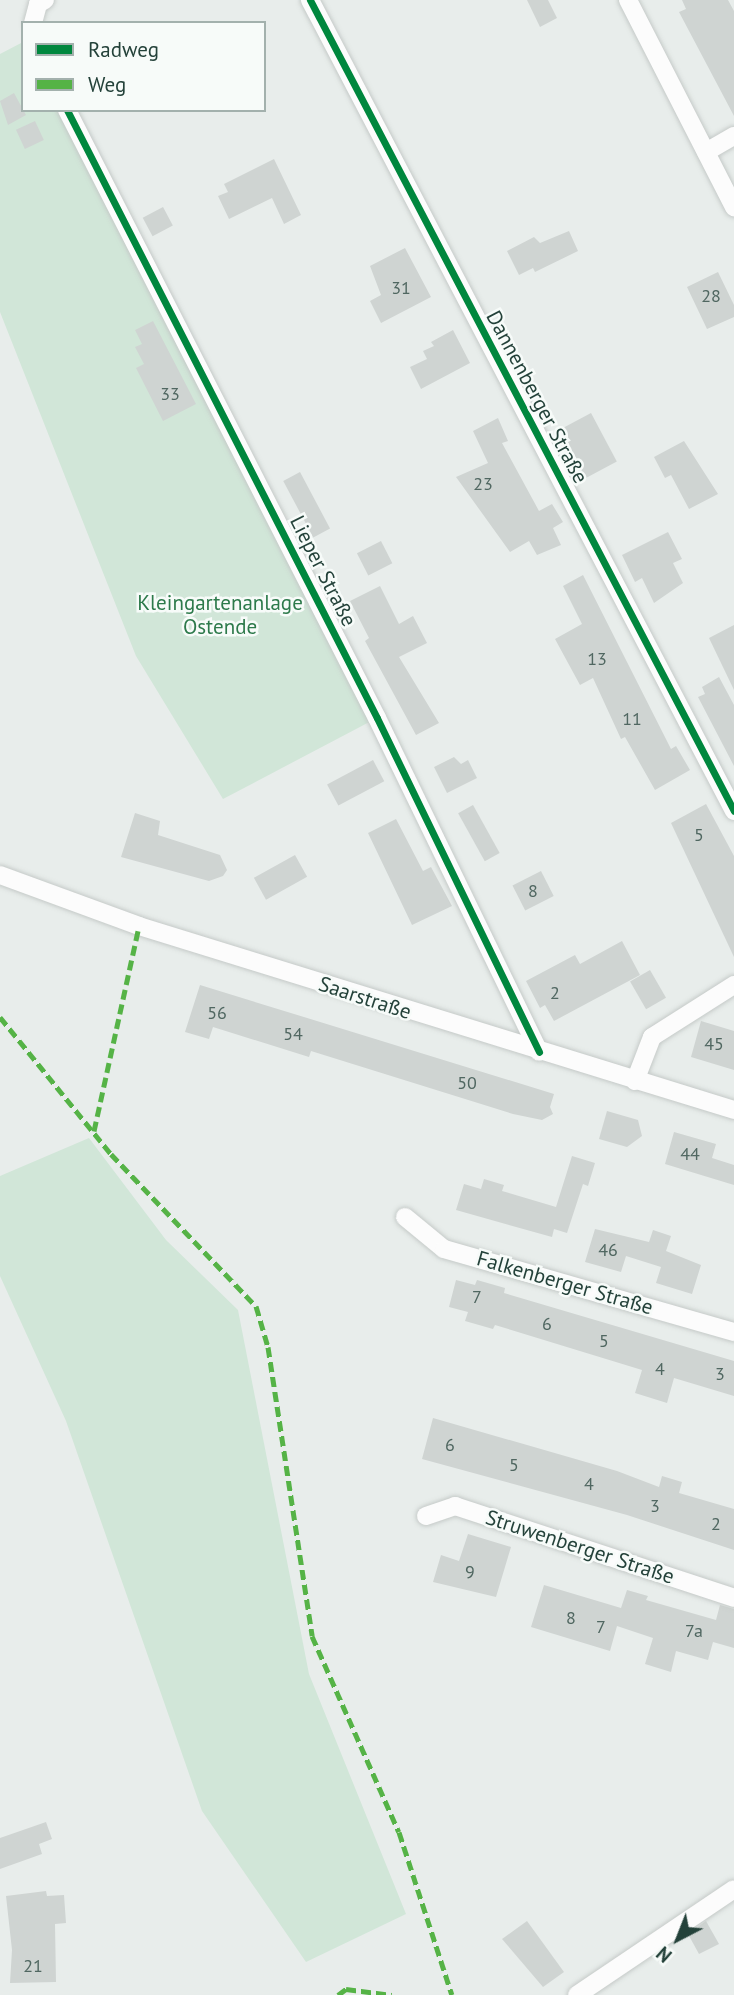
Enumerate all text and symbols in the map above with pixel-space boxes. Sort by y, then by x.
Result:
legend [21,21,266,112]
text: Radweg [88,36,159,63]
text: Weg [88,71,126,98]
house number: 31 [391,277,411,299]
house number: 28 [701,285,721,307]
street label: Dannenberger Straße [481,306,593,488]
house number: 33 [160,383,180,405]
house number: 23 [473,473,493,495]
street label: Lieper Straße [284,511,362,631]
park label: Kleingartenanlage Ostende [137,590,303,640]
house number: 13 [587,648,607,670]
house number: 11 [622,708,642,730]
house number: 5 [694,824,704,846]
house number: 8 [528,880,538,902]
street label: Saarstraße [316,971,414,1025]
house number: 2 [550,982,560,1004]
house number: 56 [207,1002,227,1024]
house number: 54 [283,1023,303,1045]
house number: 45 [704,1033,724,1055]
house number: 50 [457,1072,477,1094]
house number: 44 [680,1143,700,1165]
house number: 46 [598,1239,618,1261]
street label: Falkenberger Straße [474,1246,656,1320]
house number: 7 [472,1286,482,1308]
house number: 6 [542,1313,552,1335]
house number: 5 [599,1330,609,1352]
house number: 4 [655,1358,665,1380]
house number: 3 [715,1363,725,1385]
house number: 6 [445,1434,455,1456]
house number: 5 [509,1454,519,1476]
house number: 4 [584,1473,594,1495]
house number: 3 [650,1495,660,1517]
street label: Struwenberger Straße [482,1505,678,1589]
house number: 2 [711,1513,721,1535]
house number: 9 [465,1561,475,1583]
house number: 8 [566,1607,576,1629]
house number: 7 [596,1616,606,1638]
house number: 7a [685,1620,703,1642]
north arrow [643,1904,713,1974]
text: N [651,1942,677,1968]
house number: 21 [23,1955,43,1977]

